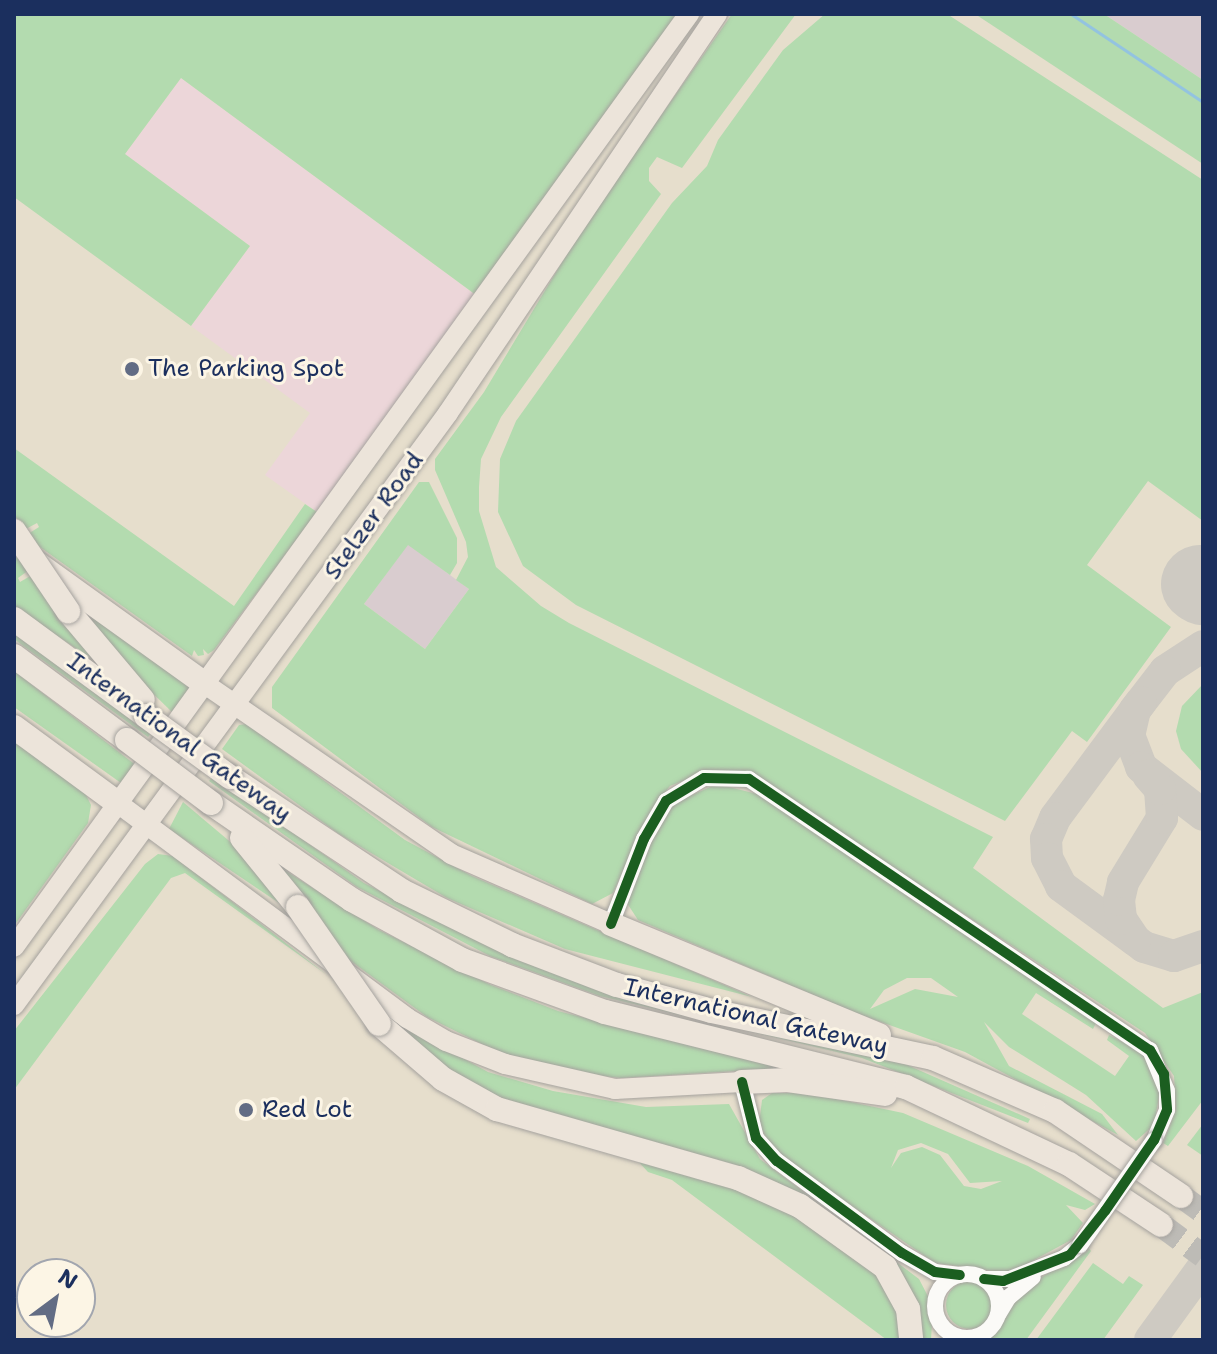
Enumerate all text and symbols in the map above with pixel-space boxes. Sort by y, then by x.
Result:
place label: The Parking Spot [148,355,344,383]
marker: The Parking Spot [123,360,141,378]
street label: Stelzer Road [318,447,430,585]
street label: International Gateway [61,647,297,829]
street label: International Gateway [621,973,891,1061]
place label: Red Lot [262,1096,352,1124]
marker: Red Lot [237,1101,255,1119]
north arrow [16,1258,96,1338]
text: N [53,1262,83,1296]

